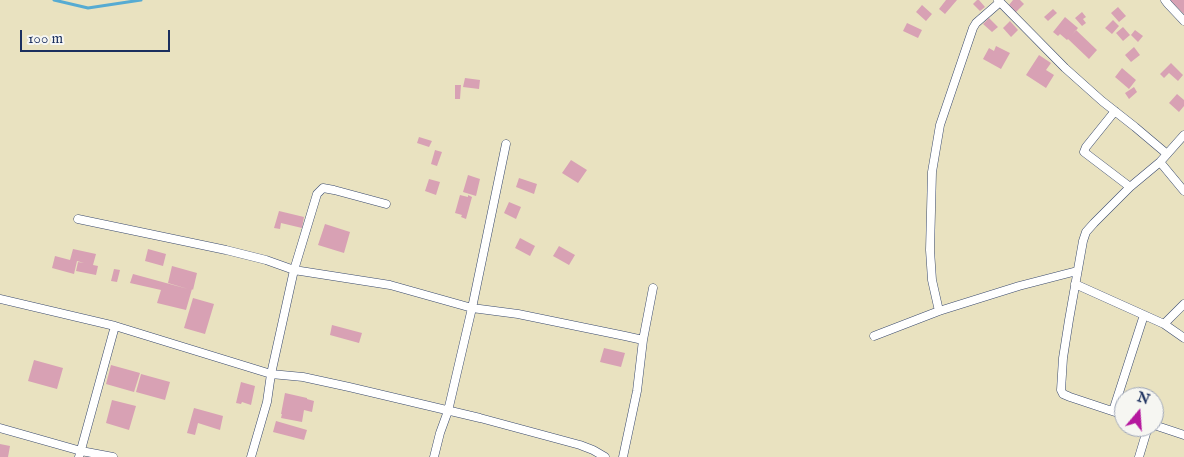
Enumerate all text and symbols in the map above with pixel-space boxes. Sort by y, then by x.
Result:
scale bar [22,20,172,52]
text: 100 m [28,29,63,48]
north arrow [1114,387,1164,437]
text: N [1135,388,1152,409]

